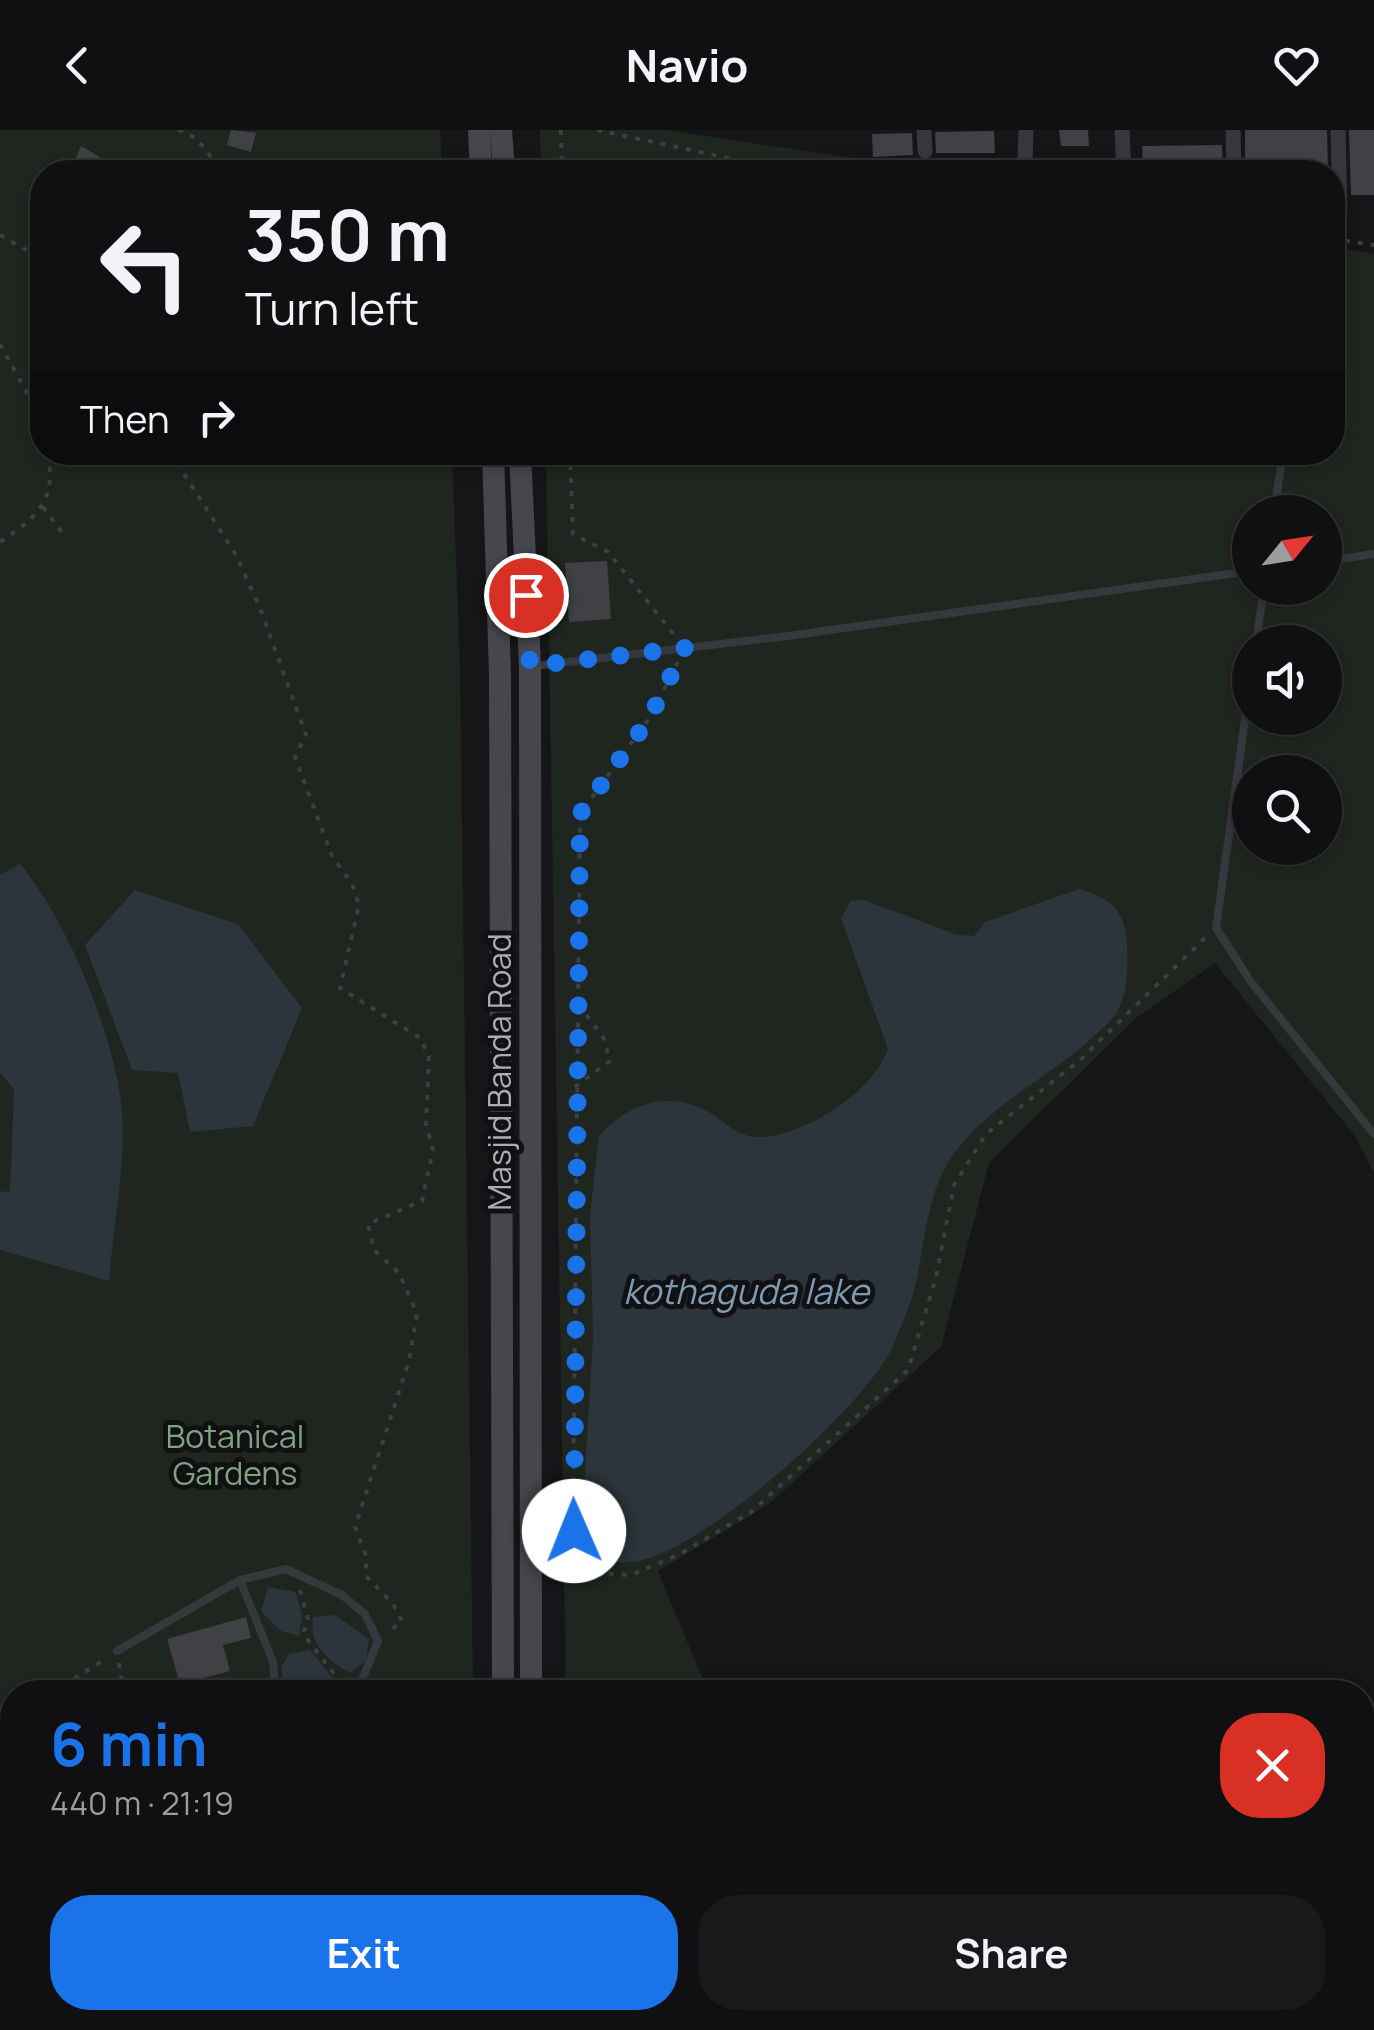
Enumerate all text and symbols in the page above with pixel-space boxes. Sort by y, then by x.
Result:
text: Navio [626,34,748,96]
icon: back [50,38,105,93]
icon: heart [1269,38,1324,93]
text: 350 m [245,186,450,282]
icon: left [80,200,210,330]
text: Turn left [245,277,419,339]
icon: right [189,390,244,445]
text: Then [80,392,169,444]
north arrow [1232,495,1342,605]
map controls [1232,495,1342,865]
pin [484,553,569,638]
icon: arrive [499,568,554,623]
button: sound [1232,625,1342,735]
button: search [1232,755,1342,865]
street label: Masjid Banda Road [477,933,521,1211]
water label: kothaguda lake [623,1267,871,1315]
park label: Botanical Gardens [166,1414,304,1495]
position arrow [522,1479,626,1583]
text: 6 min [50,1702,208,1784]
button: close [1220,1713,1325,1818]
text: 440 m · 21:19 [50,1781,234,1825]
button: Exit [50,1895,678,2010]
button: Share [698,1895,1325,2010]

